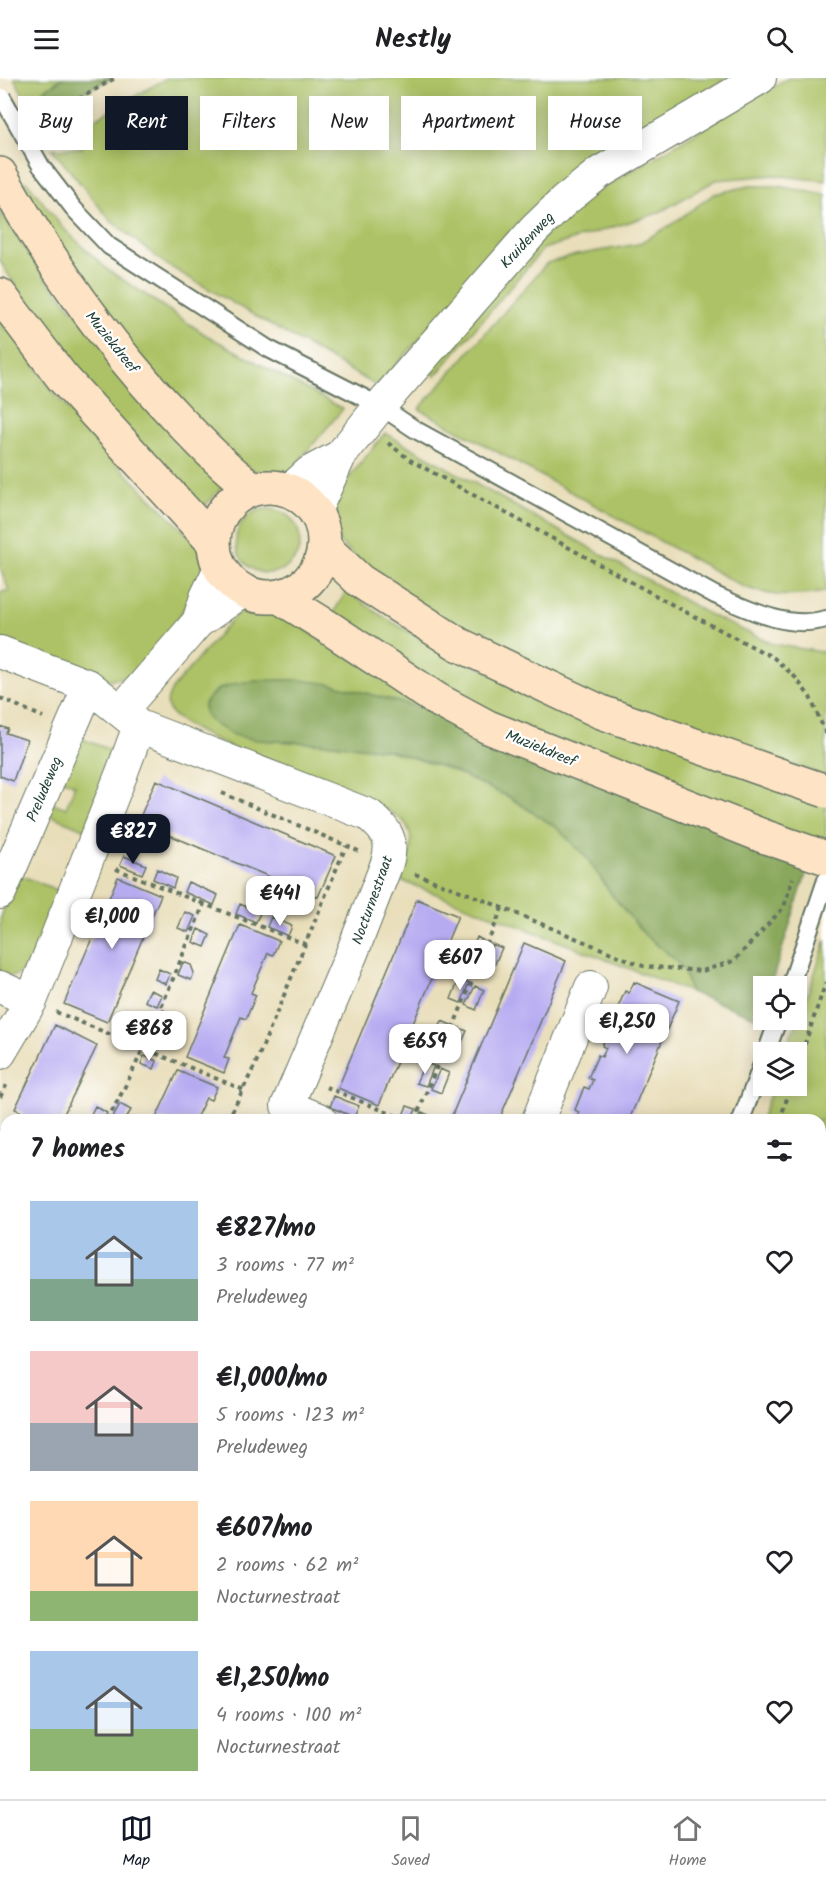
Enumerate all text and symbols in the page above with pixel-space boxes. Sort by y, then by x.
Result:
text: Nestly [375,18,451,61]
icon: menu [30,23,63,56]
icon: search [763,23,796,56]
chip: Buy [18,96,93,150]
chip: Rent [105,96,188,150]
chip: Filters [200,96,297,150]
chip: New [309,96,389,150]
chip: Apartment [401,96,536,150]
chip: House [548,96,642,150]
street label: Kruidenweg [495,207,561,275]
street label: Muziekdreef [78,306,145,380]
street label: Muziekdreef [502,724,581,775]
street label: Preludeweg [20,753,69,826]
pin: €827 [97,814,169,865]
text: €827 [110,817,156,849]
street label: Nocturnestraat [346,852,400,948]
pin: €441 [244,876,316,927]
text: €441 [260,879,300,911]
pin: €1,000 [63,899,161,950]
text: €1,000 [85,902,139,934]
pin: €607 [424,940,496,991]
text: €607 [438,943,482,975]
map controls [753,976,807,1096]
button: locate [753,976,807,1030]
pin: €1,250 [578,1004,676,1055]
text: €1,250 [599,1007,655,1039]
pin: €868 [113,1011,185,1062]
text: €868 [125,1014,173,1046]
pin: €659 [389,1024,461,1075]
text: €659 [403,1027,447,1059]
button: layers [753,1042,807,1096]
text: 7 homes [30,1129,125,1171]
icon: filters [763,1134,796,1167]
text: €827/mo [216,1208,316,1250]
icon: home [78,1225,150,1297]
icon: heart [763,1245,796,1278]
text: 3 rooms · 77 m² [216,1250,354,1282]
text: Preludeweg [216,1282,308,1314]
text: €1,000/mo [216,1358,328,1400]
icon: home [78,1375,150,1447]
icon: heart [763,1395,796,1428]
text: 5 rooms · 123 m² [216,1400,364,1432]
text: Preludeweg [216,1432,308,1464]
text: €607/mo [216,1508,313,1550]
icon: home [78,1525,150,1597]
icon: heart [763,1545,796,1578]
text: 2 rooms · 62 m² [216,1550,358,1582]
text: Nocturnestraat [216,1582,341,1614]
text: €1,250/mo [216,1658,329,1700]
icon: home [78,1675,150,1747]
icon: heart [763,1695,796,1728]
text: 4 rooms · 100 m² [216,1700,361,1732]
text: Nocturnestraat [216,1732,341,1764]
tab: Map [120,1812,153,1873]
tab: Saved [392,1812,430,1873]
tab: Home [669,1812,706,1873]

